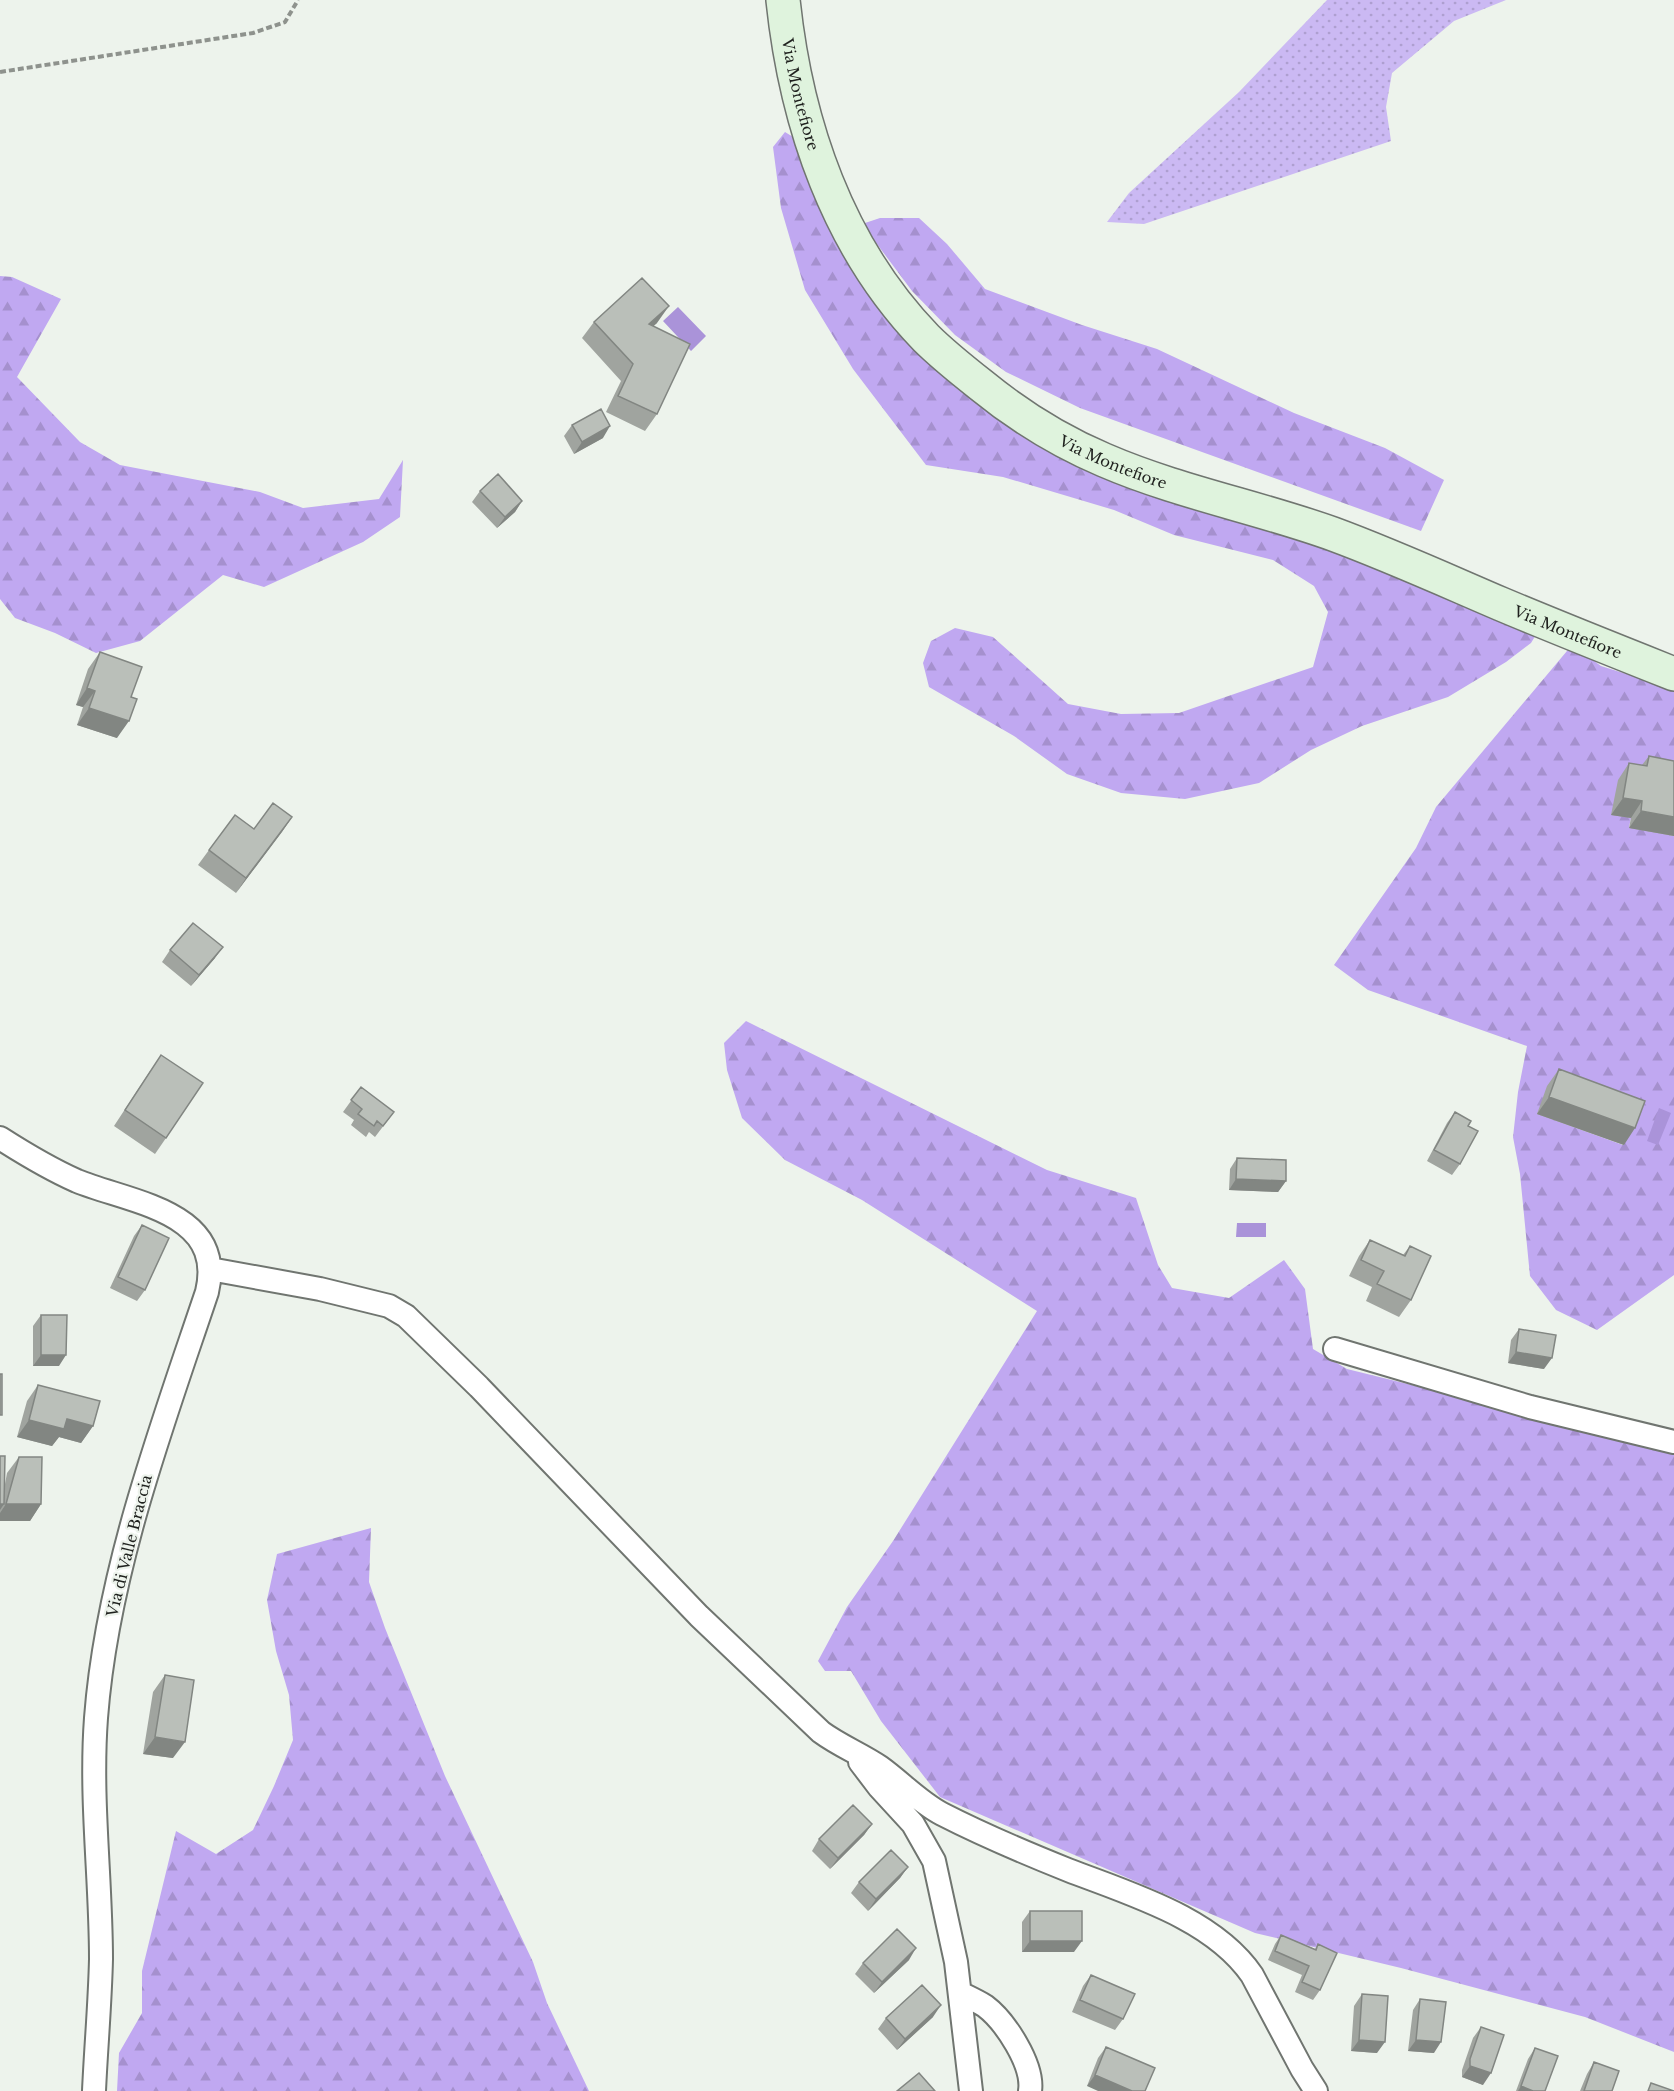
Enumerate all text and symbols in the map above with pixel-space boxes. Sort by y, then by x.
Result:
street label: Via Montefiore [778,36,824,153]
street label: Via Montefiore [1055,430,1169,492]
street label: Via Montefiore [1510,601,1625,662]
street label: Via di Valle Braccia [102,1472,156,1620]

